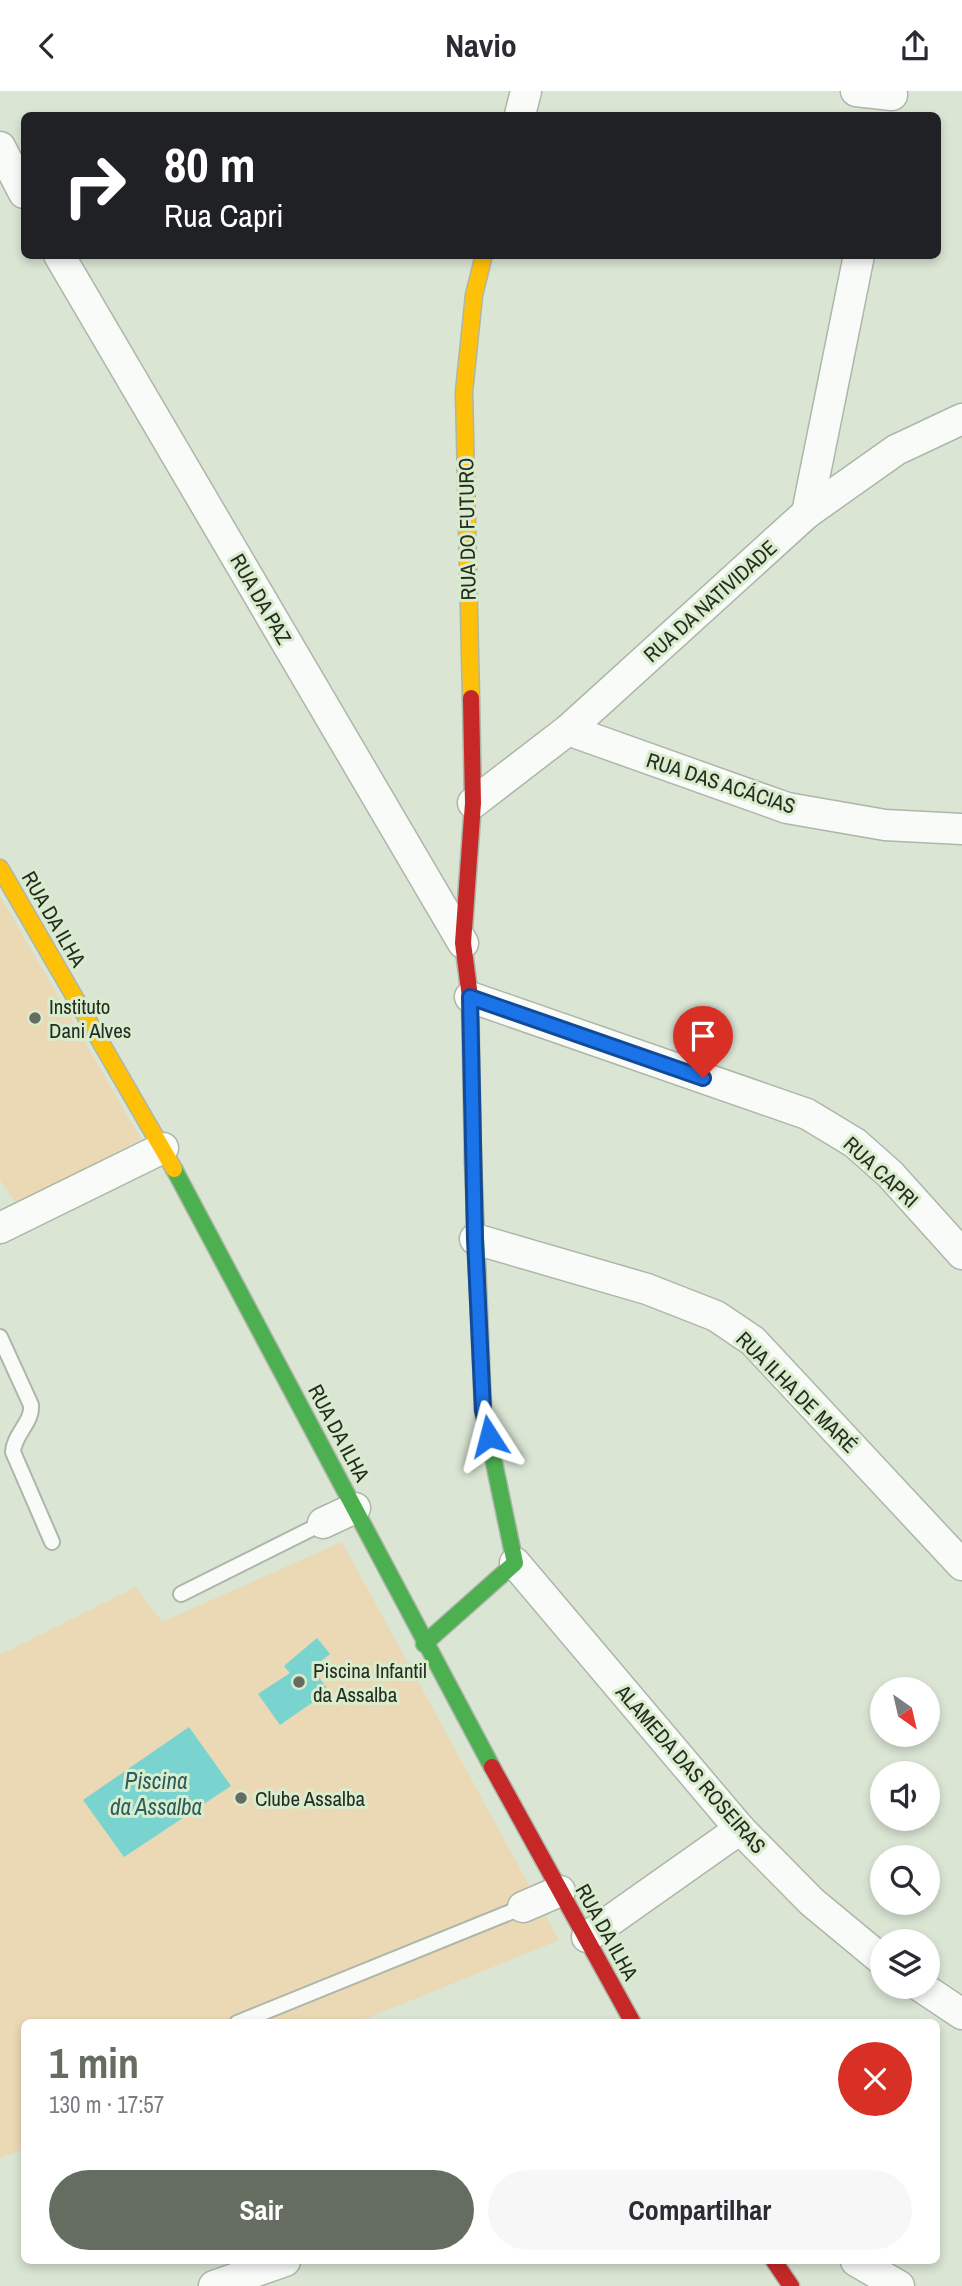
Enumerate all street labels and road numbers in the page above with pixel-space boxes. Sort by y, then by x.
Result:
street label: RUA DO FUTURO [451,457,483,601]
street label: RUA DA NATIVIDADE [637,533,783,669]
street label: RUA DA PAZ [223,548,299,650]
street label: RUA DAS ACÁCIAS [643,745,799,821]
street label: RUA DA ILHA [15,866,93,973]
street label: RUA CAPRI [837,1130,925,1214]
street label: RUA ILHA DE MARÉ [730,1325,864,1459]
street label: RUA DA ILHA [301,1379,377,1487]
street label: ALAMEDA DAS ROSEIRAS [609,1677,773,1860]
street label: RUA DA ILHA [569,1879,646,1986]

